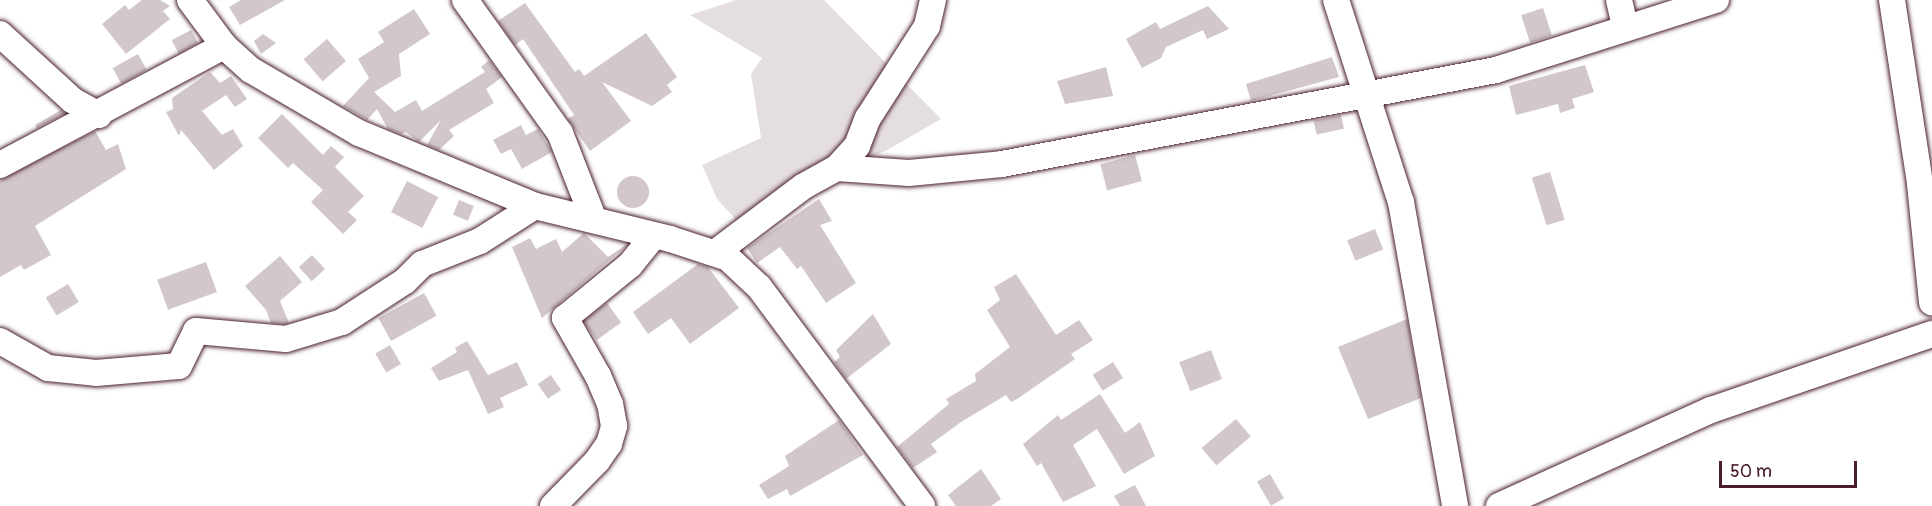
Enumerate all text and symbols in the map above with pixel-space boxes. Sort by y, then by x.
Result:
scale bar [1722,449,1860,487]
text: 50 m [1730,460,1772,483]

